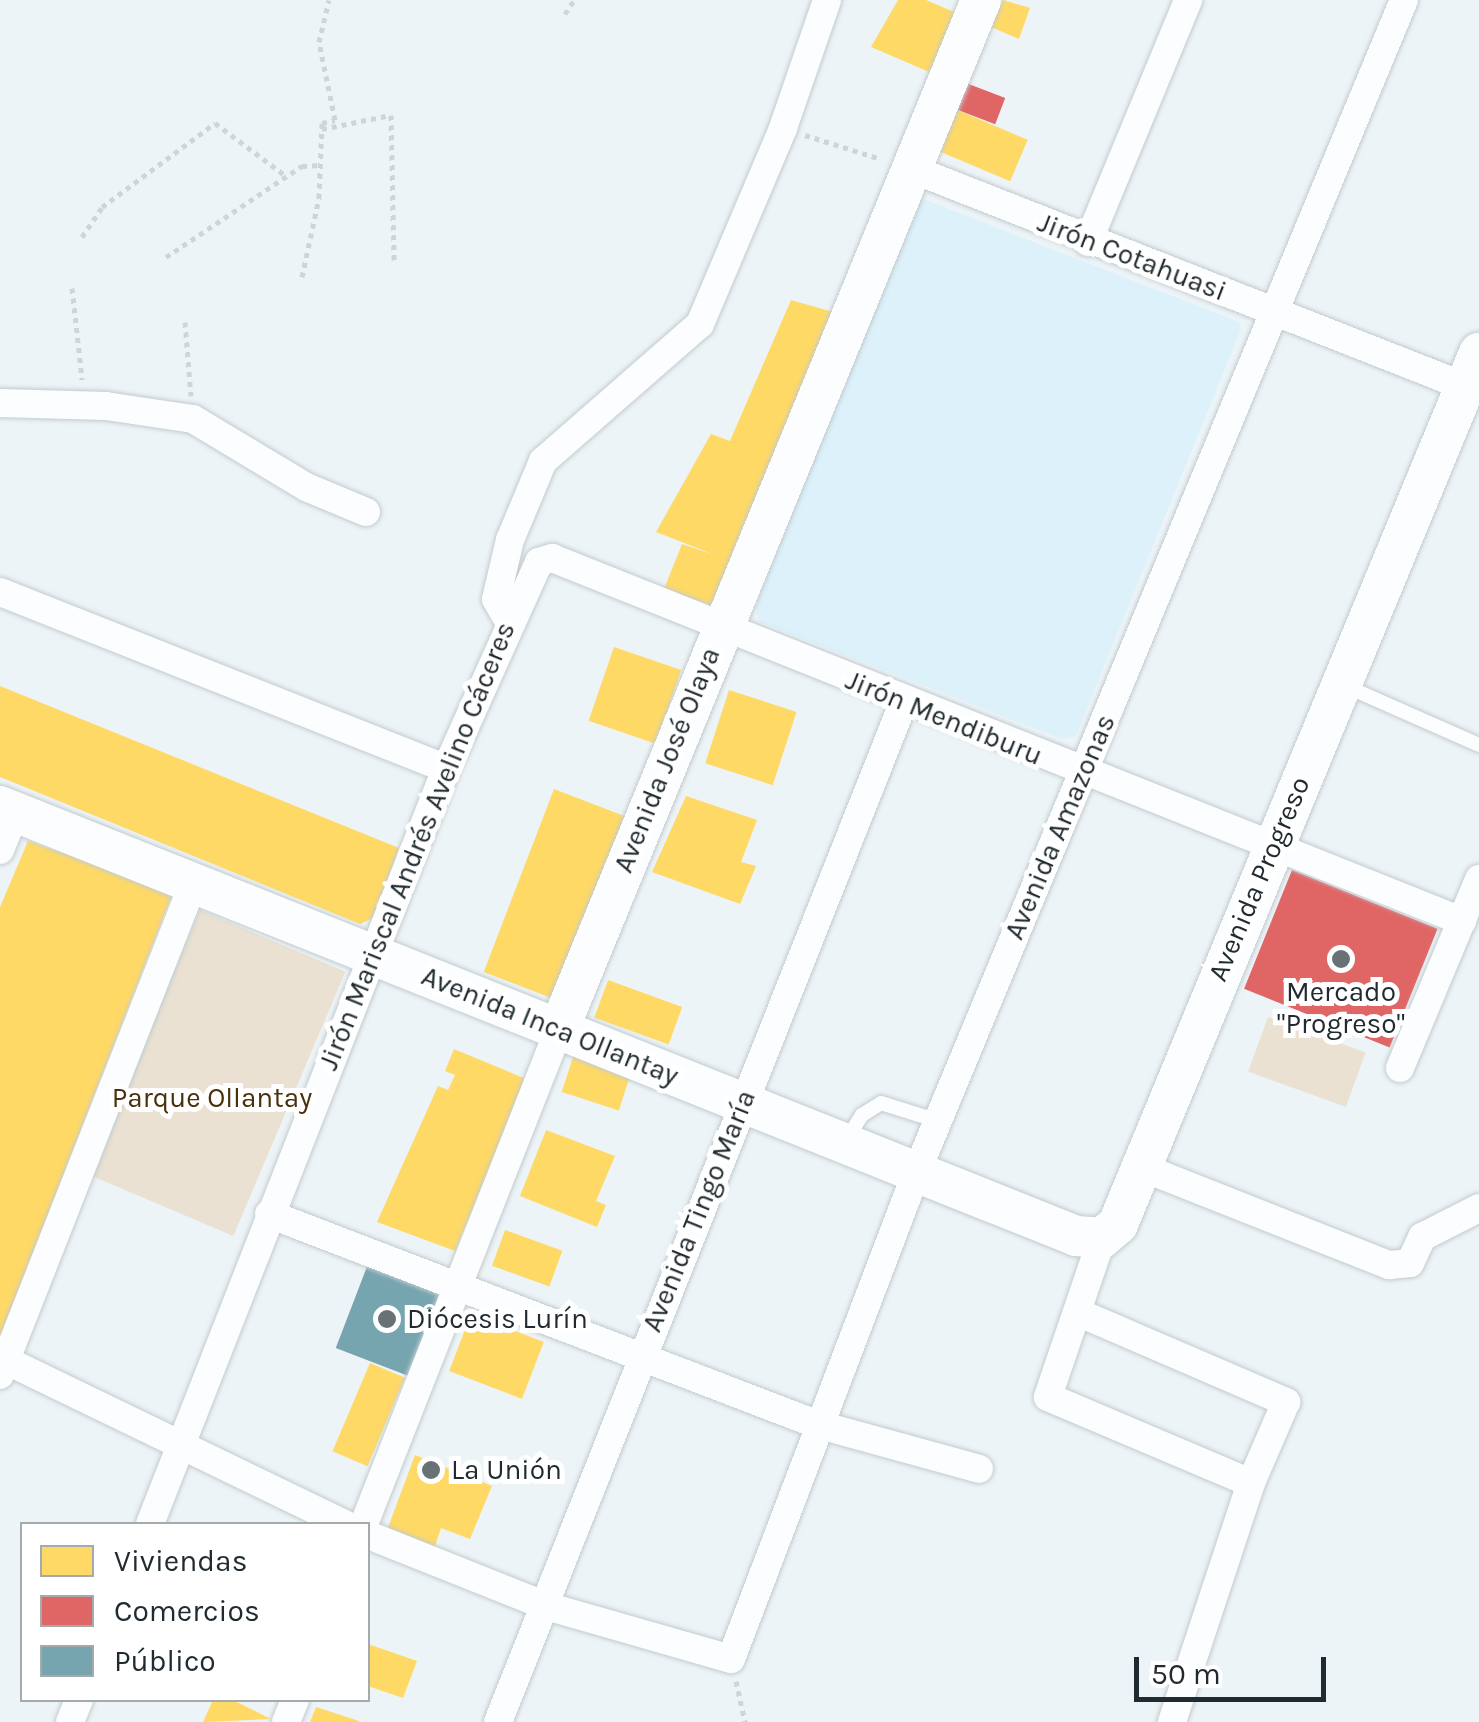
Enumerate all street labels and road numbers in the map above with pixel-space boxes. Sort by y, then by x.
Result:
street label: Jirón Cotahuasi [1033,206,1231,308]
street label: Jirón Mariscal Andrés Avelino Cáceres [311,617,523,1075]
street label: Avenida José Olaya [606,642,728,878]
street label: Jirón Mendiburu [841,663,1047,773]
street label: Avenida Amazonas [997,709,1123,945]
street label: Avenida Progreso [1201,772,1317,986]
street label: Avenida Inca Ollantay [417,959,683,1093]
street label: Avenida Tingo María [635,1085,763,1337]

